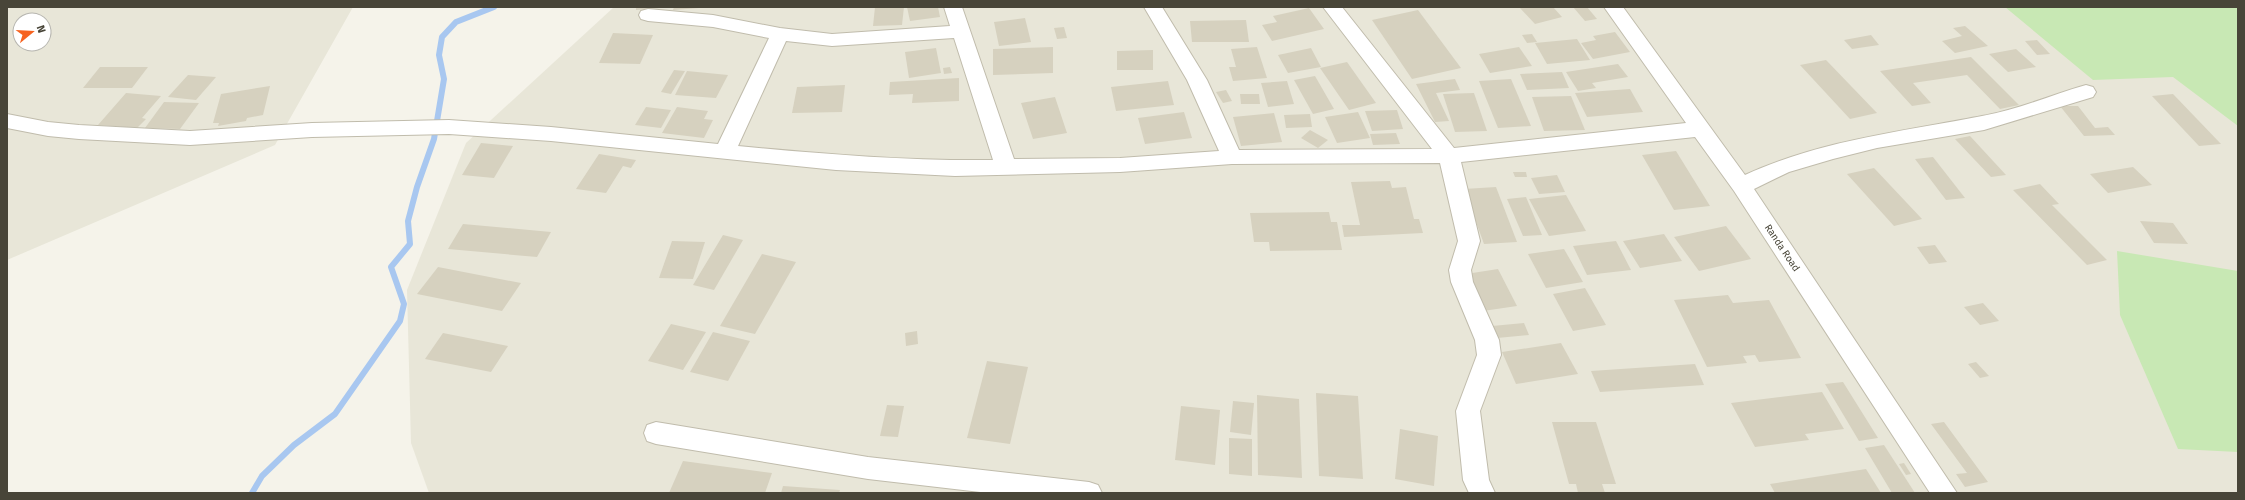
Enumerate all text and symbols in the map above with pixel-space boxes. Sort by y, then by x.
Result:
north arrow [12,12,52,52]
text: N [34,24,48,35]
street label: Randa Road [1762,222,1802,274]

